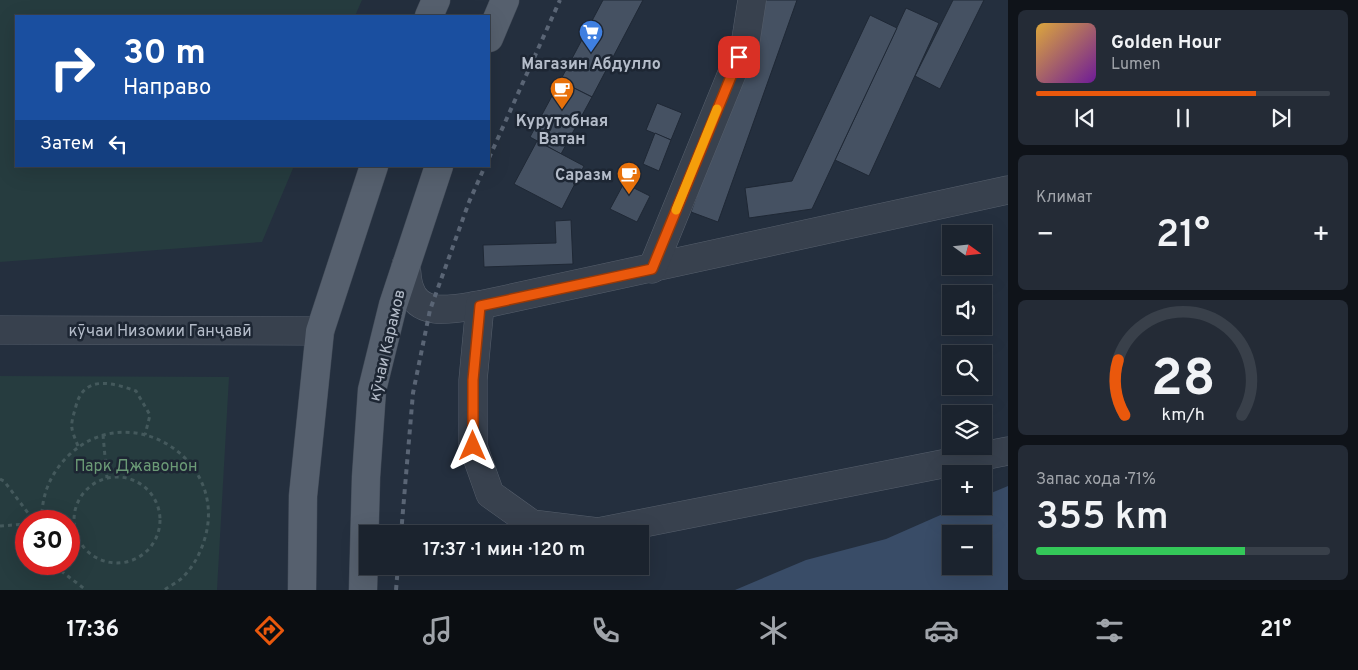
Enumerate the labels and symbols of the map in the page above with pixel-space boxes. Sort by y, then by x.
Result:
supermarket icon: Магазин Абдулло [578,19,604,53]
pin [718,36,760,78]
place label: Магазин Абдулло [521,55,661,75]
cafe icon: Курутобная Ватан [549,76,575,110]
place label: Курутобная Ватан [516,112,608,150]
cafe icon: Саразм [616,161,642,195]
place label: Саразм [555,166,612,186]
north arrow [942,225,992,275]
street label: кӯчаи Карамов [365,288,411,403]
street label: кӯчаи Низомии Ганҷавӣ [68,322,252,342]
position arrow [446,419,498,471]
park label: Парк Джавонон [74,457,198,477]
speed limit sign: 30 [15,510,80,575]

